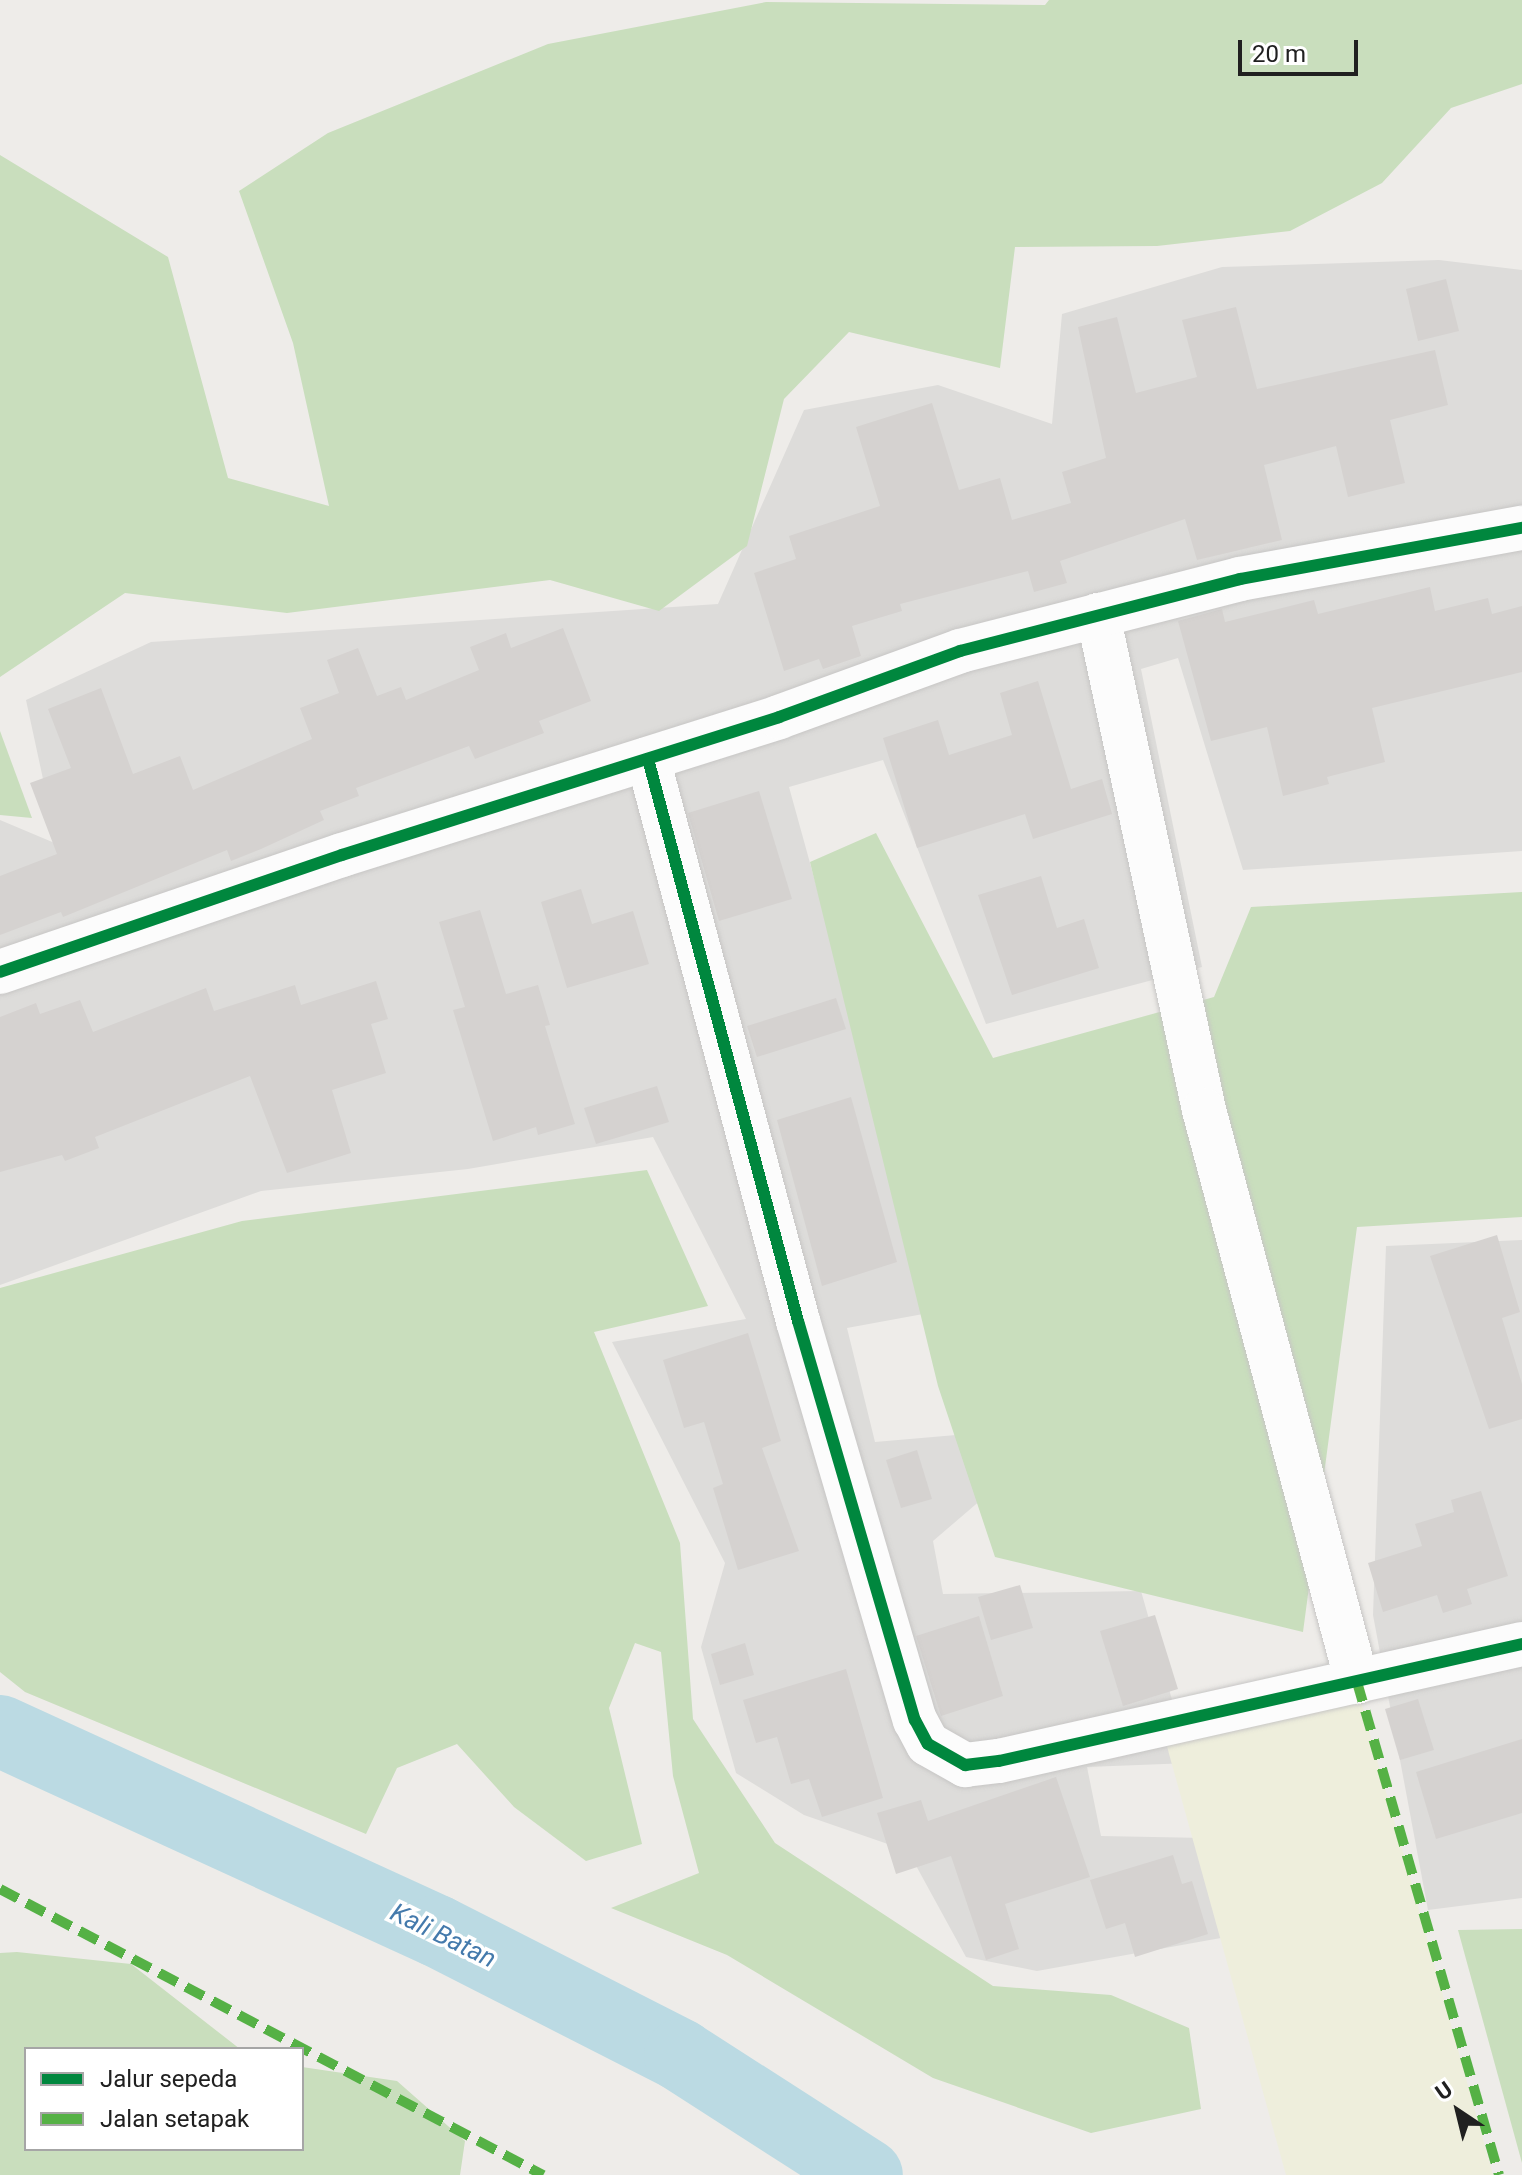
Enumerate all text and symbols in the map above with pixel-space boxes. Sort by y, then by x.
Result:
scale bar [1242,24,1362,74]
text: 20 m [1252,40,1306,68]
water label: Kali Batan [385,1897,501,1975]
legend [24,2047,304,2151]
text: Jalur sepeda [100,2065,237,2093]
north arrow [1418,2071,1498,2151]
text: U [1431,2077,1457,2105]
text: Jalan setapak [100,2105,249,2133]

